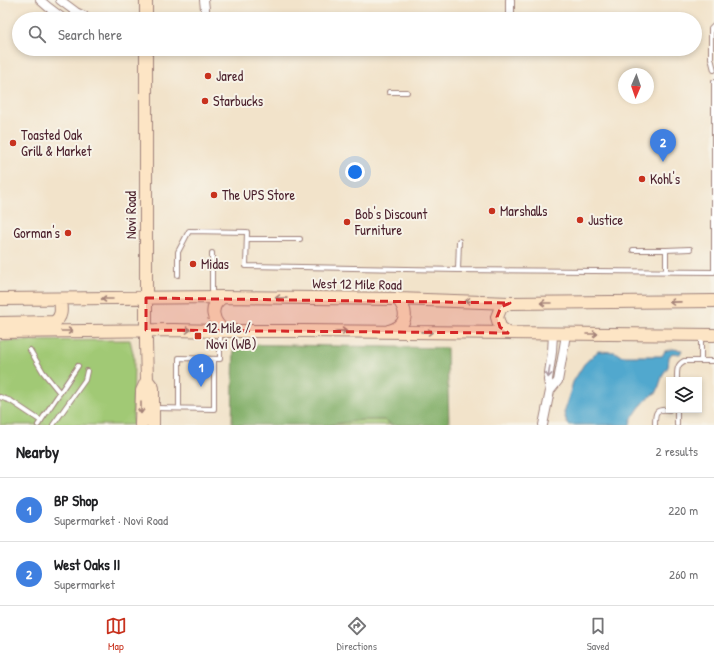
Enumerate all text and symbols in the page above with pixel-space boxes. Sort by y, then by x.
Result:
search box [12,12,702,56]
icon: search [26,23,48,45]
text: Search here [58,24,122,45]
place label: Jared [216,66,244,85]
north arrow [618,68,654,104]
marker: Jared [203,71,213,81]
place label: Starbucks [213,91,263,110]
marker: Starbucks [200,96,210,106]
place label: Toasted Oak Grill & Market [21,125,92,160]
pin: 2 [650,129,676,162]
marker: Toasted Oak Grill & Market [8,138,18,148]
your location [345,162,365,182]
place label: Kohl's [650,169,680,188]
marker: Kohl's [637,174,647,184]
place label: The UPS Store [222,185,296,204]
street label: Novi Road [121,190,140,239]
marker: The UPS Store [209,190,219,200]
place label: Marshalls [500,201,547,220]
place label: Bob's Discount Furniture [354,204,428,239]
marker: Marshalls [487,206,497,216]
place label: Justice [588,210,624,229]
marker: Justice [575,215,585,225]
marker: Bob's Discount Furniture [342,217,352,227]
place label: Gorman's [13,223,60,242]
marker: Gorman's [63,228,73,238]
place label: Midas [201,254,229,273]
marker: Midas [188,259,198,269]
street label: West 12 Mile Road [312,273,402,294]
one-way arrow [275,294,288,302]
one-way arrow [101,295,114,302]
one-way arrow [465,298,478,305]
one-way arrow [669,298,682,306]
one-way arrow [540,299,553,307]
place label: 12 Mile / Novi (WB) [206,318,257,353]
one-way arrow [60,327,73,335]
one-way arrow [178,327,191,334]
one-way arrow [334,327,347,335]
one-way arrow [420,328,433,336]
one-way arrow [585,330,598,338]
marker: 12 Mile / Novi (WB) [193,331,203,341]
pin: 1 [188,354,214,387]
one-way arrow [545,365,553,378]
map controls [666,377,702,413]
button: layers [666,377,702,413]
one-way arrow [137,401,145,414]
text: Nearby [16,440,59,463]
text: 2 results [656,442,698,460]
text: BP Shop [54,490,98,511]
text: 1 [27,501,31,519]
text: 220 m [668,501,698,519]
text: Supermarket · Novi Road [54,511,168,529]
text: West Oaks II [54,554,120,575]
text: 2 [26,565,32,583]
text: 260 m [669,565,698,583]
text: Supermarket [54,575,115,593]
tab: Map [105,615,127,653]
tab: Directions [337,615,377,653]
tab: Saved [587,615,609,653]

